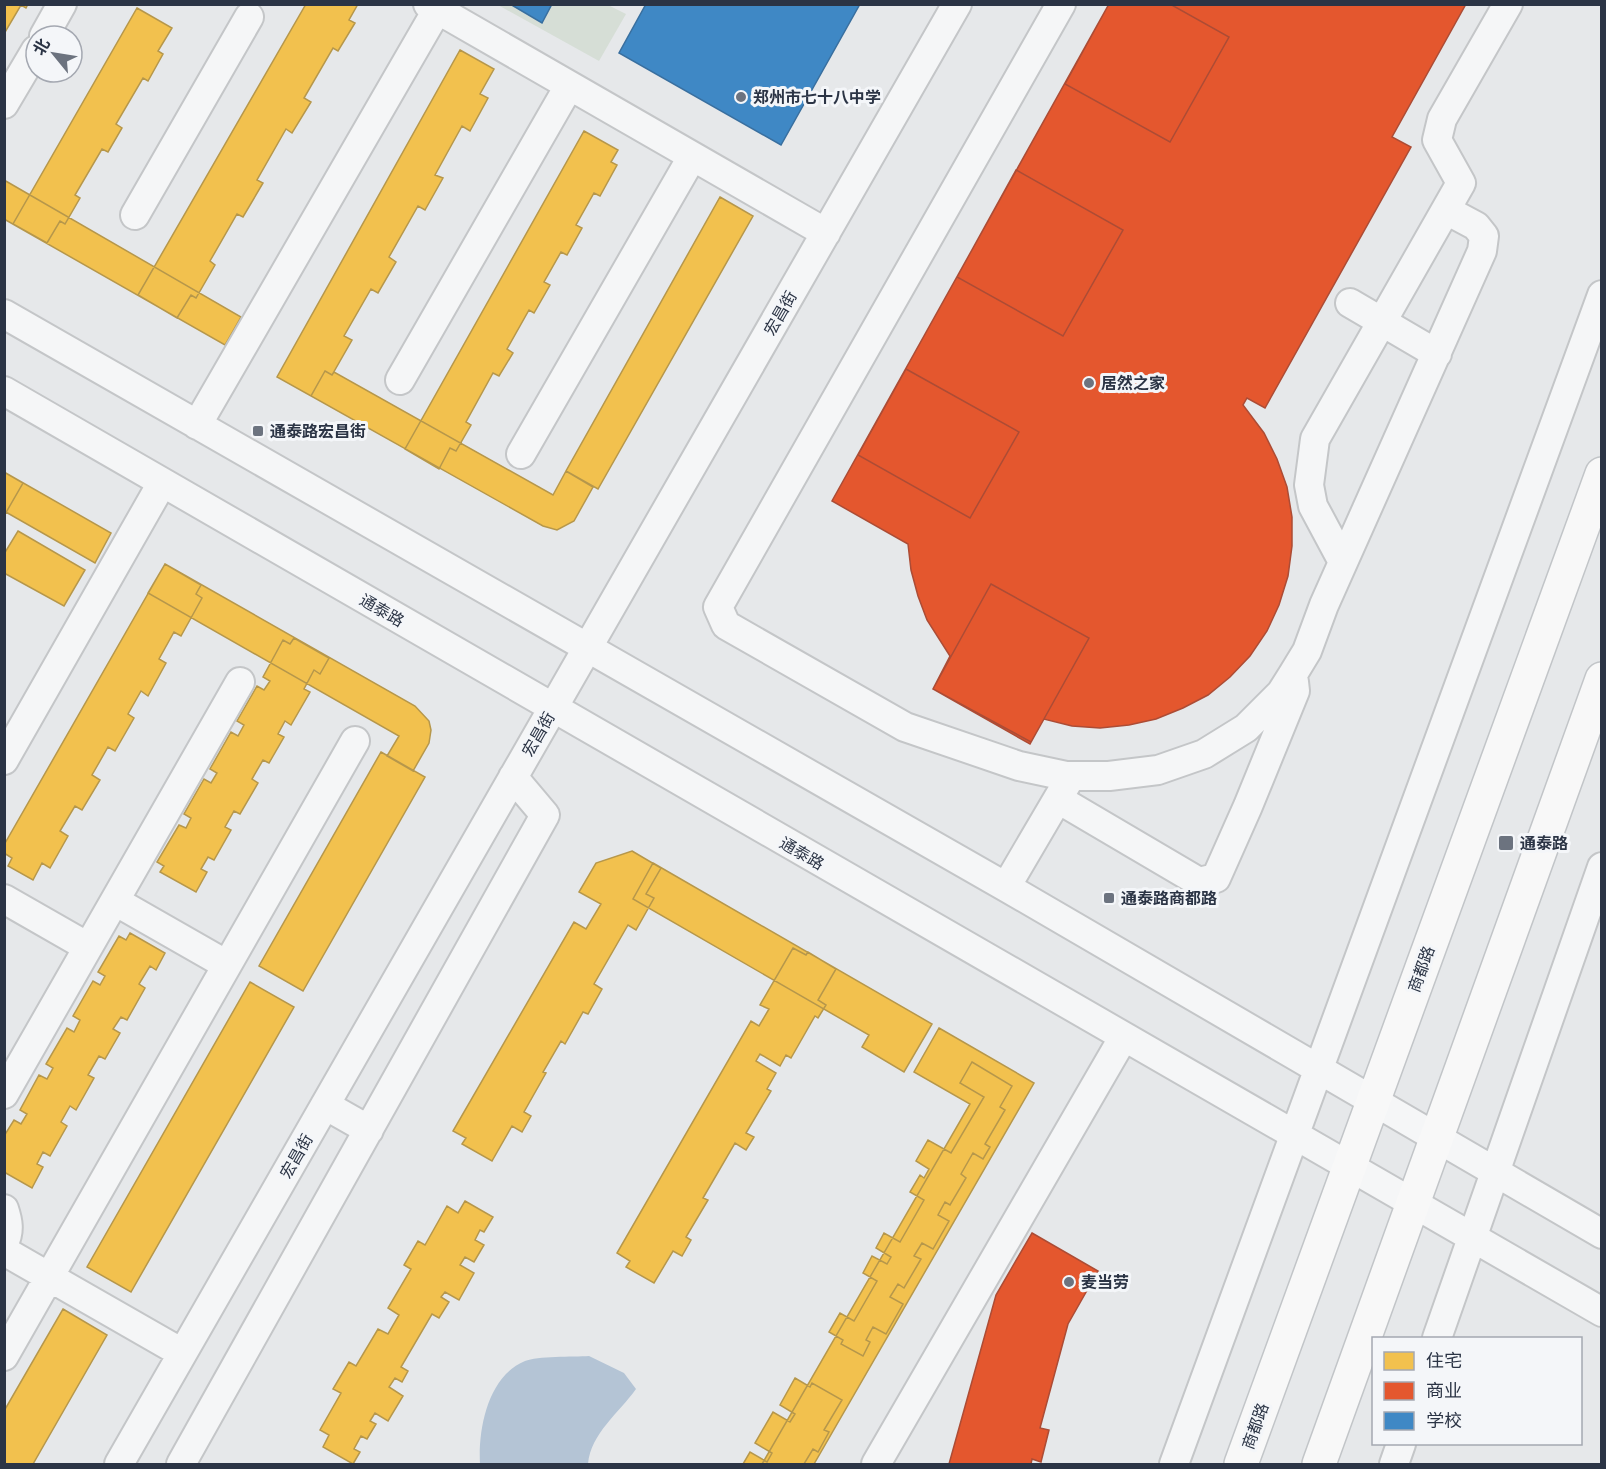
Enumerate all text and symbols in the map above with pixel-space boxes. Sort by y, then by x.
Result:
north arrow [24,24,84,84]
text: 北 [29,35,54,58]
place label: 郑州市七十八中学 [753,88,881,107]
marker: 郑州市七十八中学 [734,90,748,104]
street label: 宏昌街 [760,288,801,339]
place label: 居然之家 [1101,374,1165,393]
marker: 居然之家 [1082,376,1096,390]
place label: 通泰路宏昌街 [270,422,366,441]
marker: 通泰路宏昌街 [251,424,265,438]
street label: 通泰路 [356,590,407,631]
street label: 宏昌街 [518,709,559,760]
street label: 通泰路 [776,833,827,874]
marker: 通泰路 [1497,834,1515,852]
place label: 通泰路 [1520,834,1568,853]
place label: 通泰路商都路 [1121,889,1217,908]
marker: 通泰路商都路 [1102,891,1116,905]
street label: 商都路 [1404,943,1439,995]
street label: 宏昌街 [276,1131,317,1182]
place label: 麦当劳 [1081,1273,1129,1292]
marker: 麦当劳 [1062,1275,1076,1289]
legend [1372,1337,1582,1445]
text: 住宅 [1426,1350,1462,1372]
text: 商业 [1426,1380,1462,1402]
street label: 商都路 [1238,1400,1273,1452]
text: 学校 [1426,1410,1462,1432]

